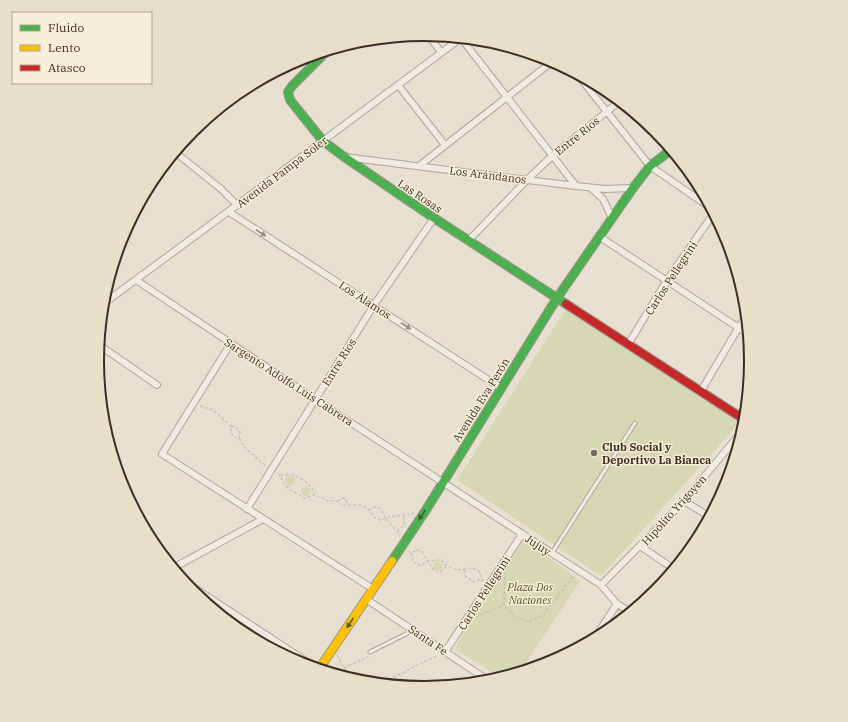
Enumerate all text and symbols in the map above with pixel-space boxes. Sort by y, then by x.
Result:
legend [12,12,152,84]
text: Fluido [48,20,85,35]
text: Lento [48,40,80,55]
text: Atasco [48,60,86,75]
street label: Entre Ríos [552,114,602,158]
street label: Avenida Pampa Soler [234,133,330,211]
street label: Los Arándanos [449,163,527,187]
street label: Las Rosas [395,176,445,216]
one-way arrow [256,229,266,237]
street label: Carlos Pellegrini [642,238,700,318]
street label: Los Álamos [336,278,394,322]
one-way arrow [401,322,411,330]
street label: Sargento Adolfo Luis Cabrera [222,335,356,429]
street label: Entre Ríos [319,336,359,388]
street label: Avenida Eva Perón [449,355,513,445]
place label: Club Social y Deportivo La Bianca [602,440,711,467]
marker: Club Social y Deportivo La Bianca [589,448,599,458]
street label: Hipólito Yrigoyen [639,472,709,548]
one-way arrow [418,510,426,520]
street label: Jujuy [523,532,554,559]
street label: Carlos Pellegrini [455,553,513,633]
park label: Plaza Dos Naciones [506,580,554,607]
one-way arrow [346,618,354,628]
street label: Santa Fe [406,622,450,658]

